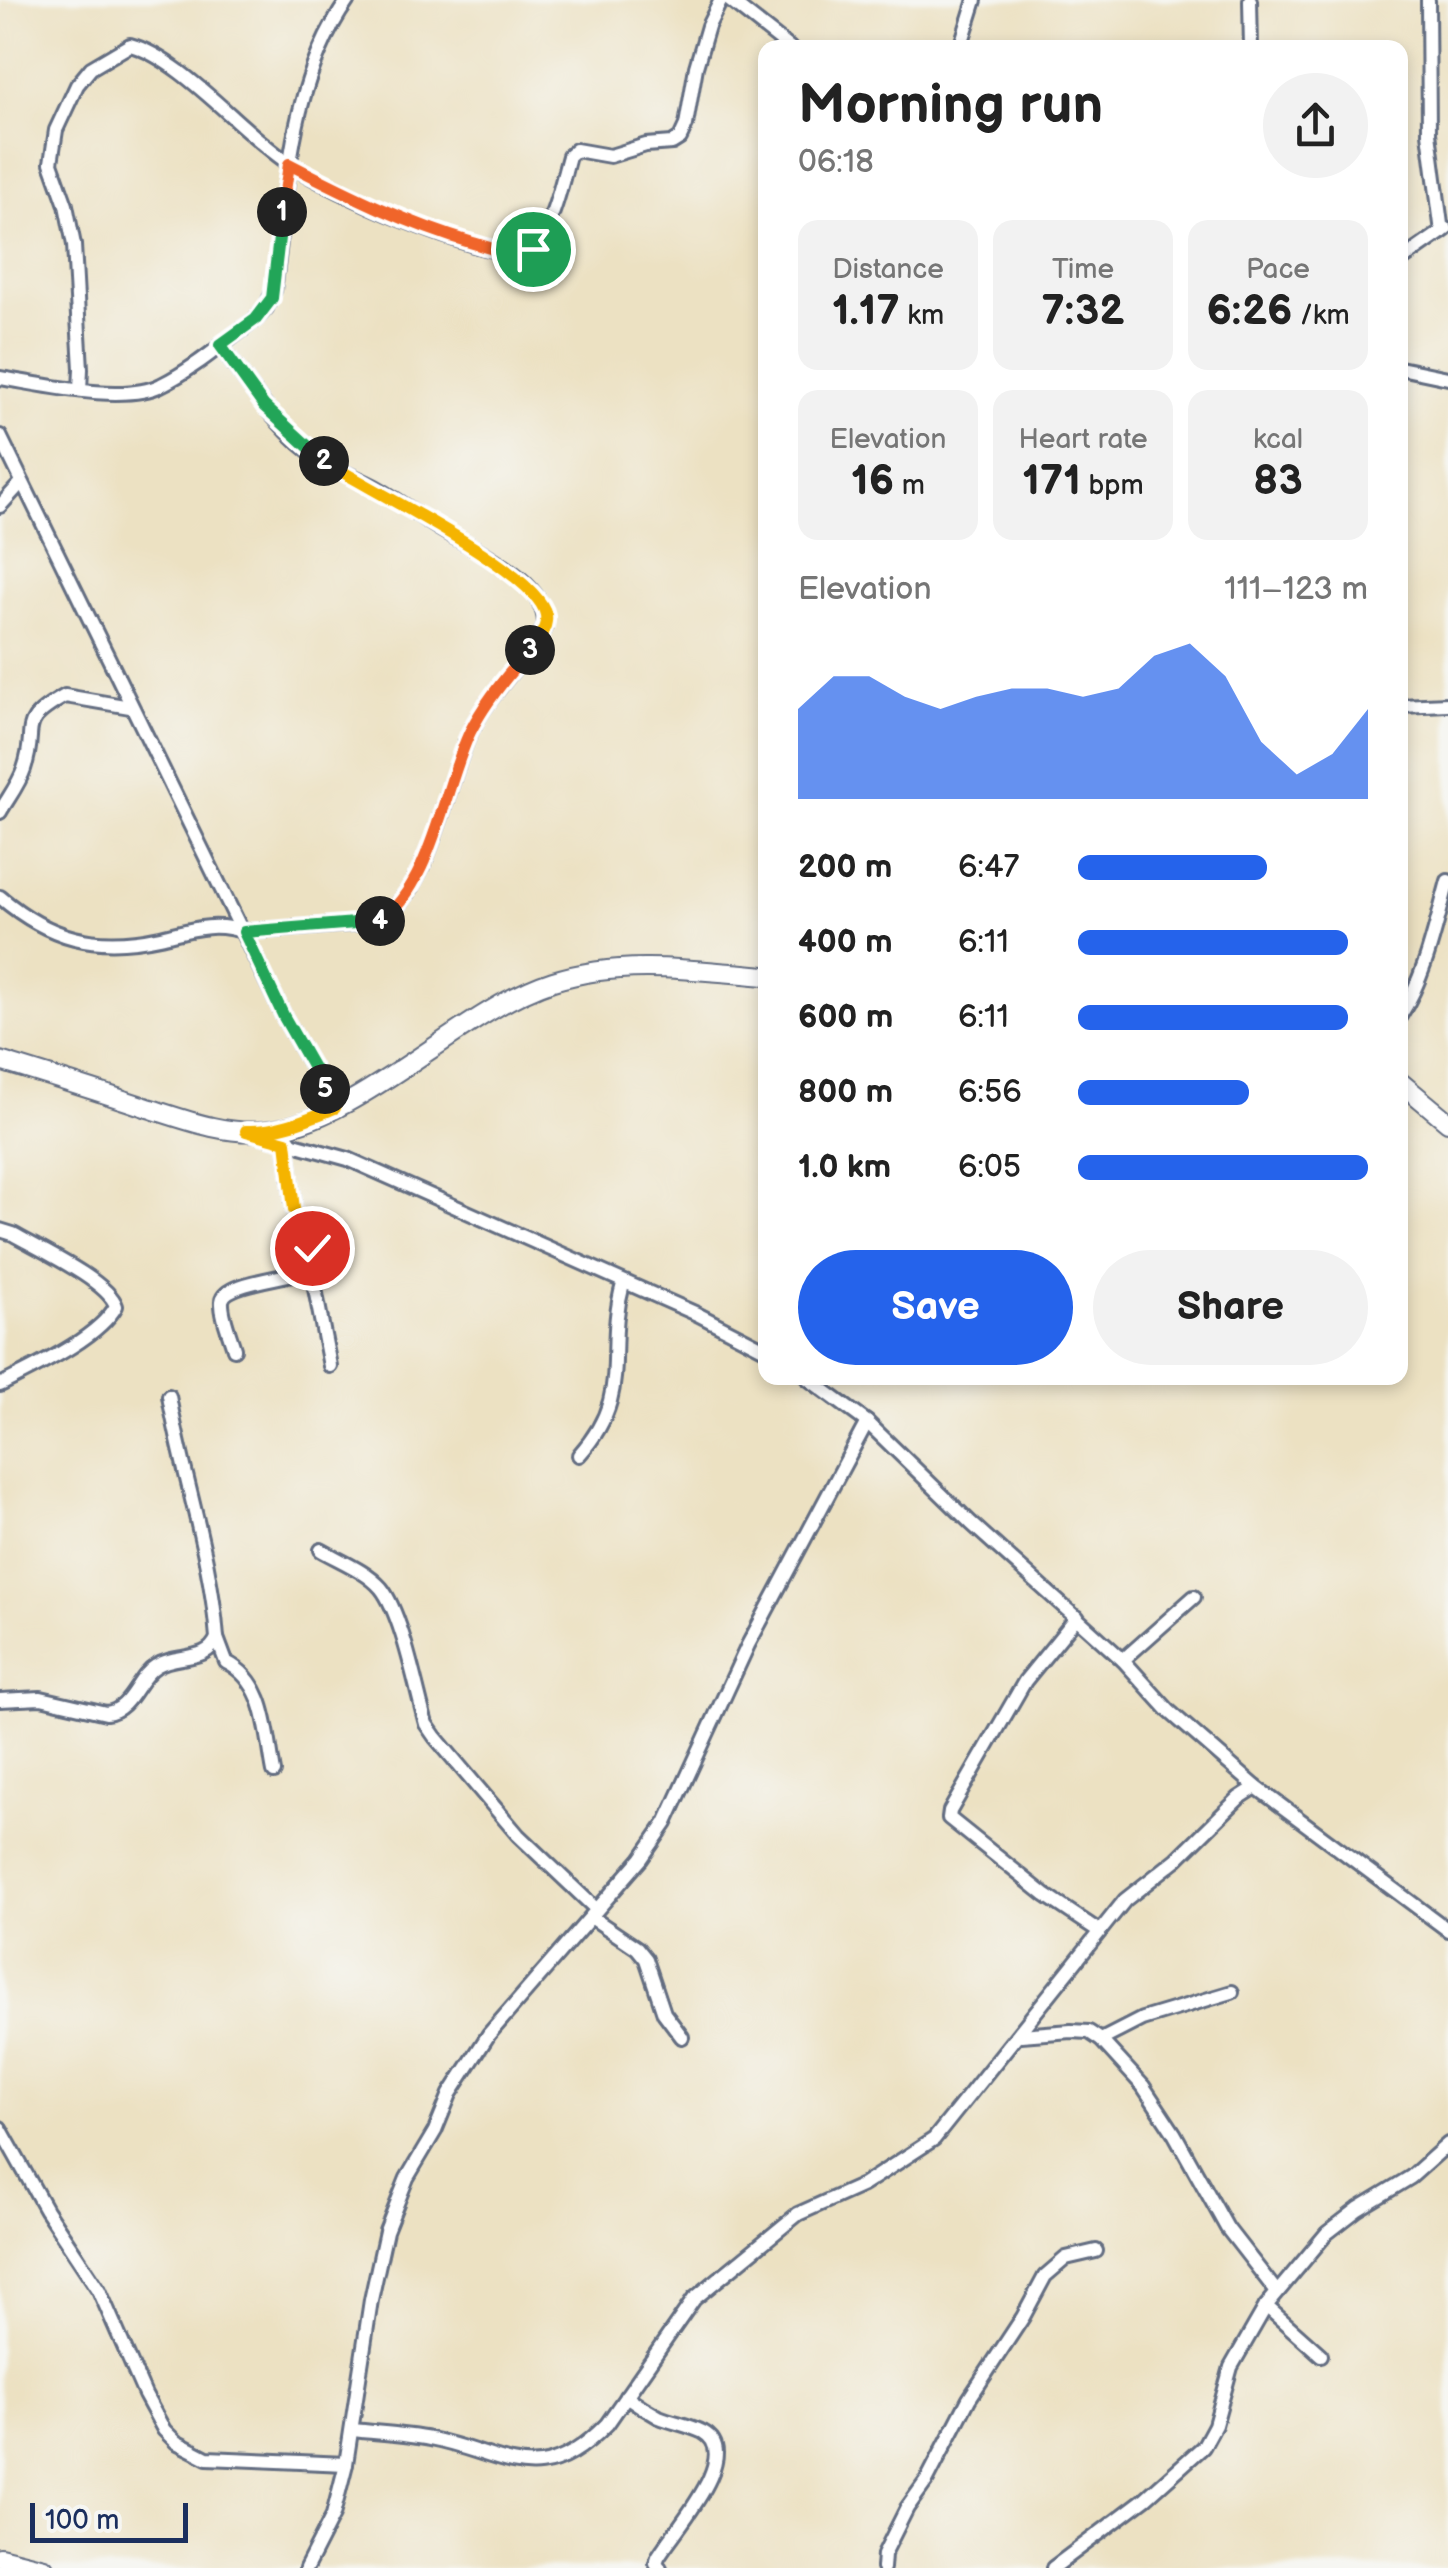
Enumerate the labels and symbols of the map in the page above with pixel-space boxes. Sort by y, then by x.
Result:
pin: 1 [257,187,307,237]
pin [491,207,576,292]
pin: 2 [299,436,349,486]
pin: 3 [505,625,555,675]
pin: 4 [355,896,405,946]
pin: 5 [300,1064,350,1114]
pin [270,1206,355,1291]
scale bar [30,2498,188,2542]

